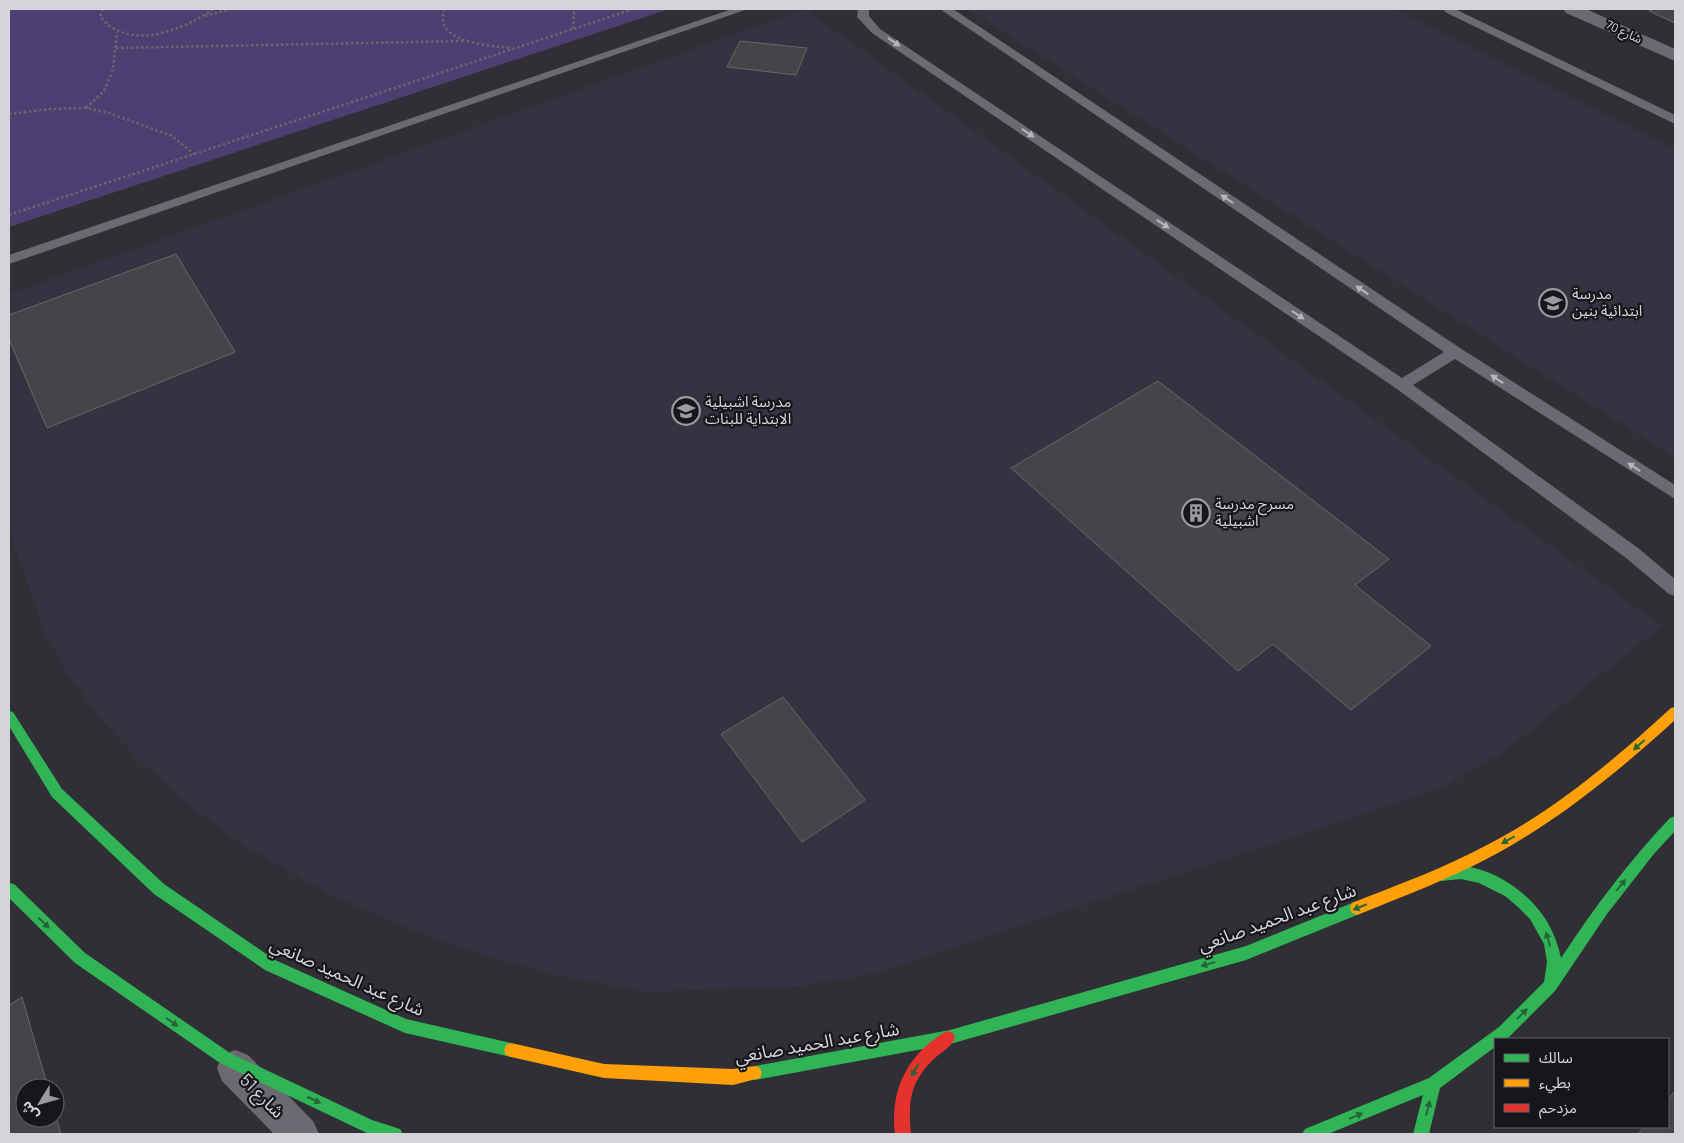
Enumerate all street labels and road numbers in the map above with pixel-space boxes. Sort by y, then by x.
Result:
street label: شارع 70 [1603,17,1645,48]
street label: شارع عبد الحميد صانعي [1195,878,1360,960]
street label: شارع عبد الحميد صانعي [265,932,428,1024]
street label: شارع عبد الحميد صانعي [733,1017,902,1071]
street label: شارع 51 [233,1069,289,1125]

